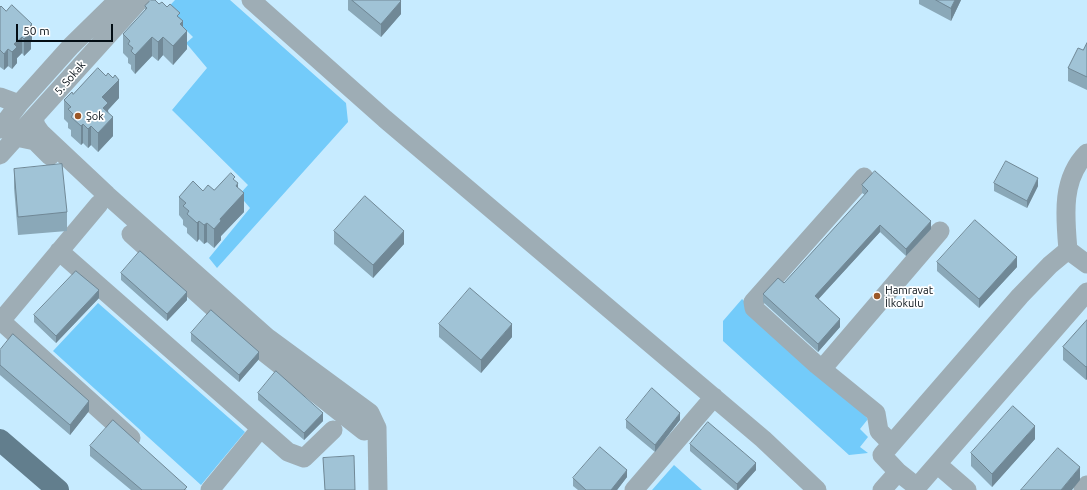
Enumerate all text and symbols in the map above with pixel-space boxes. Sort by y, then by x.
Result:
scale bar [18,16,115,42]
text: 50 m [23,24,50,37]
street label: 5. Sokak [52,58,88,98]
place label: Şok [86,109,104,123]
marker: Şok [73,111,83,121]
place label: Hamravat İlkokulu [885,283,933,309]
marker: Hamravat İlkokulu [872,291,882,301]

